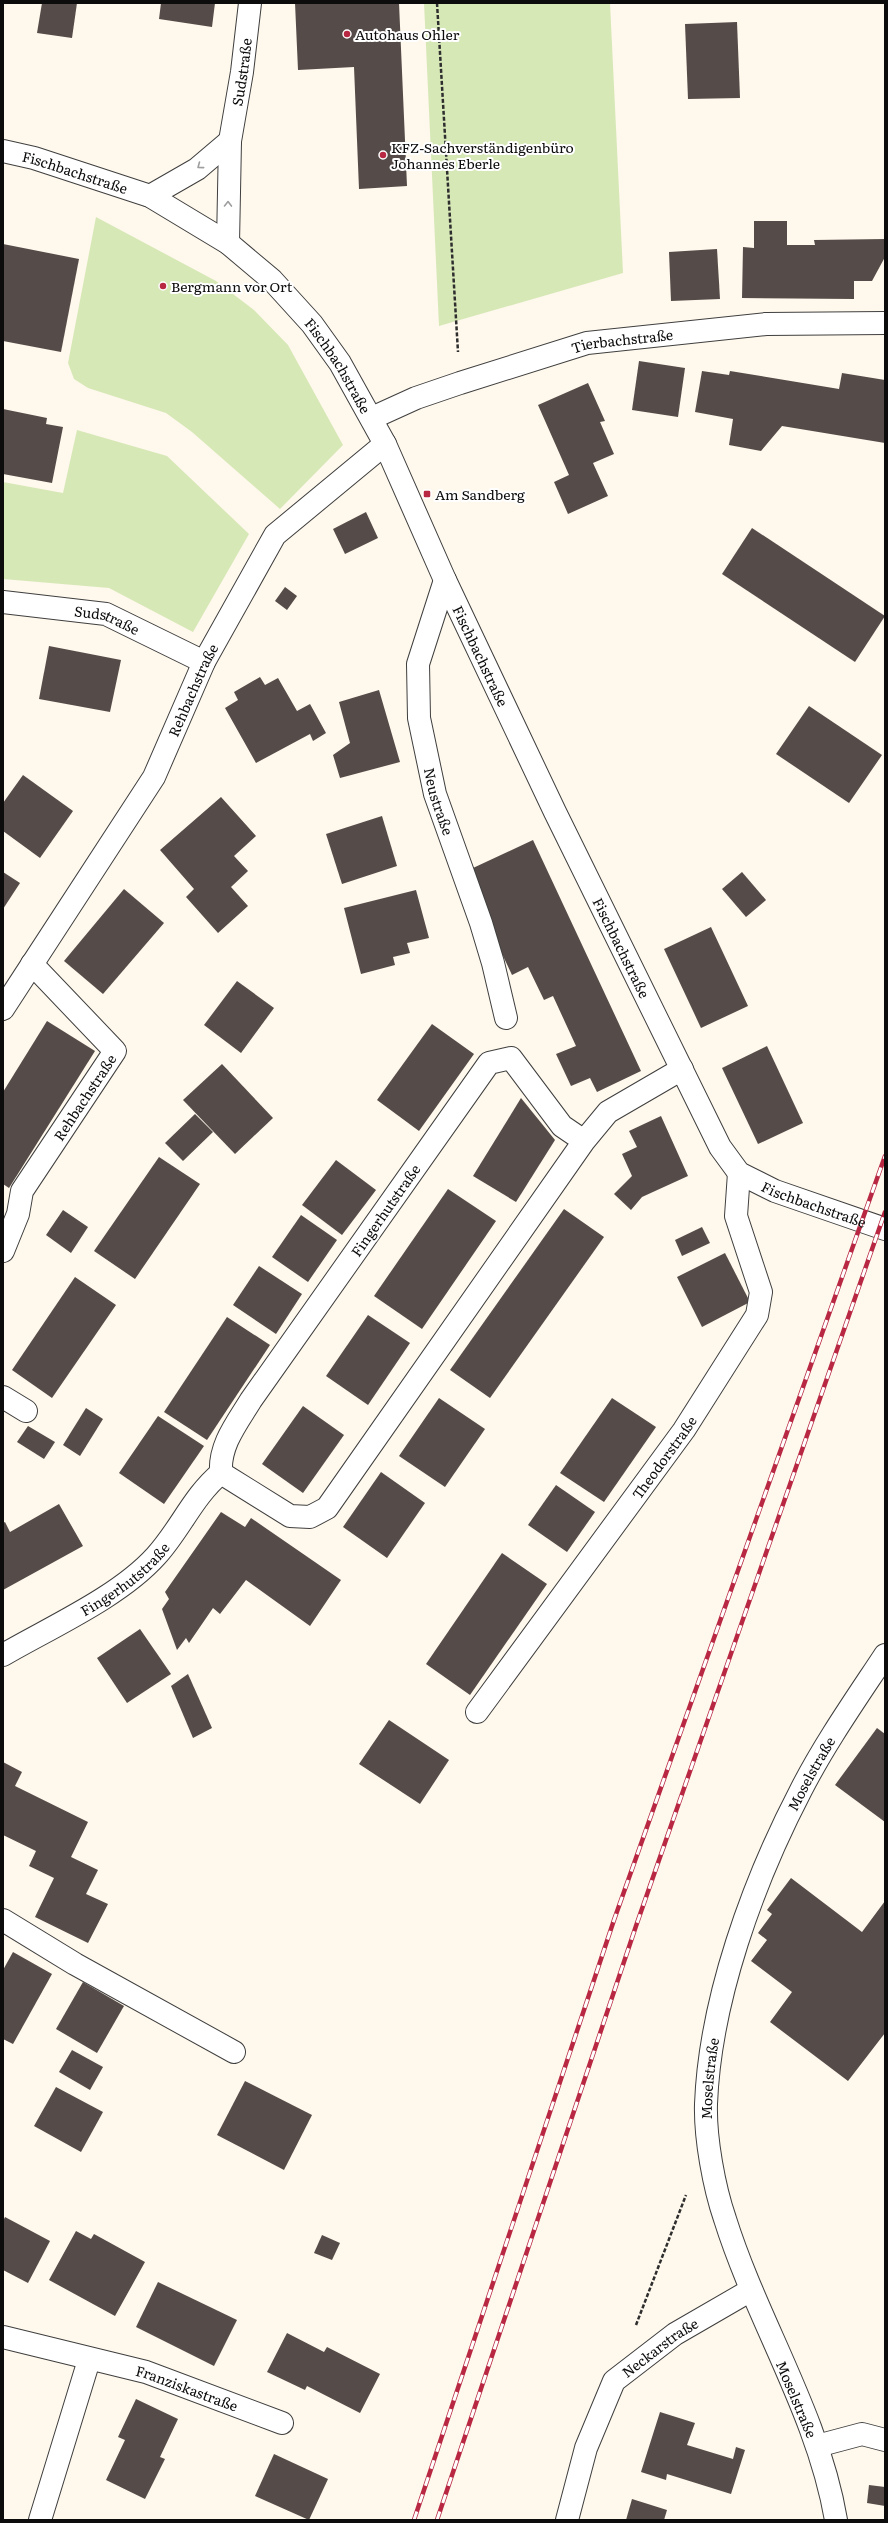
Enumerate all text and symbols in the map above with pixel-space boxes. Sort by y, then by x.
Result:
place label: Autohaus Ohler [355,24,460,44]
marker: Autohaus Ohler [342,29,352,39]
street label: Sudstraße [226,37,256,107]
place label: KFZ-Sachverständigenbüro Johannes Eberle [391,137,574,173]
street label: Fischbachstraße [20,146,130,198]
marker: KFZ-Sachverständigenbüro Johannes Eberle [378,150,388,160]
one-way arrow [197,161,204,168]
one-way arrow [224,201,233,207]
place label: Bergmann vor Ort [171,276,293,296]
marker: Bergmann vor Ort [158,281,168,291]
street label: Fischbachstraße [301,313,376,417]
street label: Tierbachstraße [568,324,674,357]
place label: Am Sandberg [435,484,525,504]
marker: Am Sandberg [422,489,432,499]
street label: Sudstraße [73,600,143,639]
street label: Fischbachstraße [448,602,513,710]
street label: Rehbachstraße [163,640,222,740]
street label: Neustraße [420,766,459,838]
street label: Fischbachstraße [589,894,655,1001]
street label: Rehbachstraße [48,1050,120,1144]
street label: Fingerhutstraße [346,1160,424,1260]
street label: Fischbachstraße [758,1176,869,1232]
street label: Theodorstraße [627,1412,701,1503]
street label: Fingerhutstraße [76,1538,174,1620]
street label: Moselstraße [782,1732,839,1814]
street label: Moselstraße [696,2036,723,2120]
street label: Neckarstraße [617,2313,702,2382]
street label: Moselstraße [772,2357,822,2441]
street label: Franziskastraße [134,2360,241,2416]

